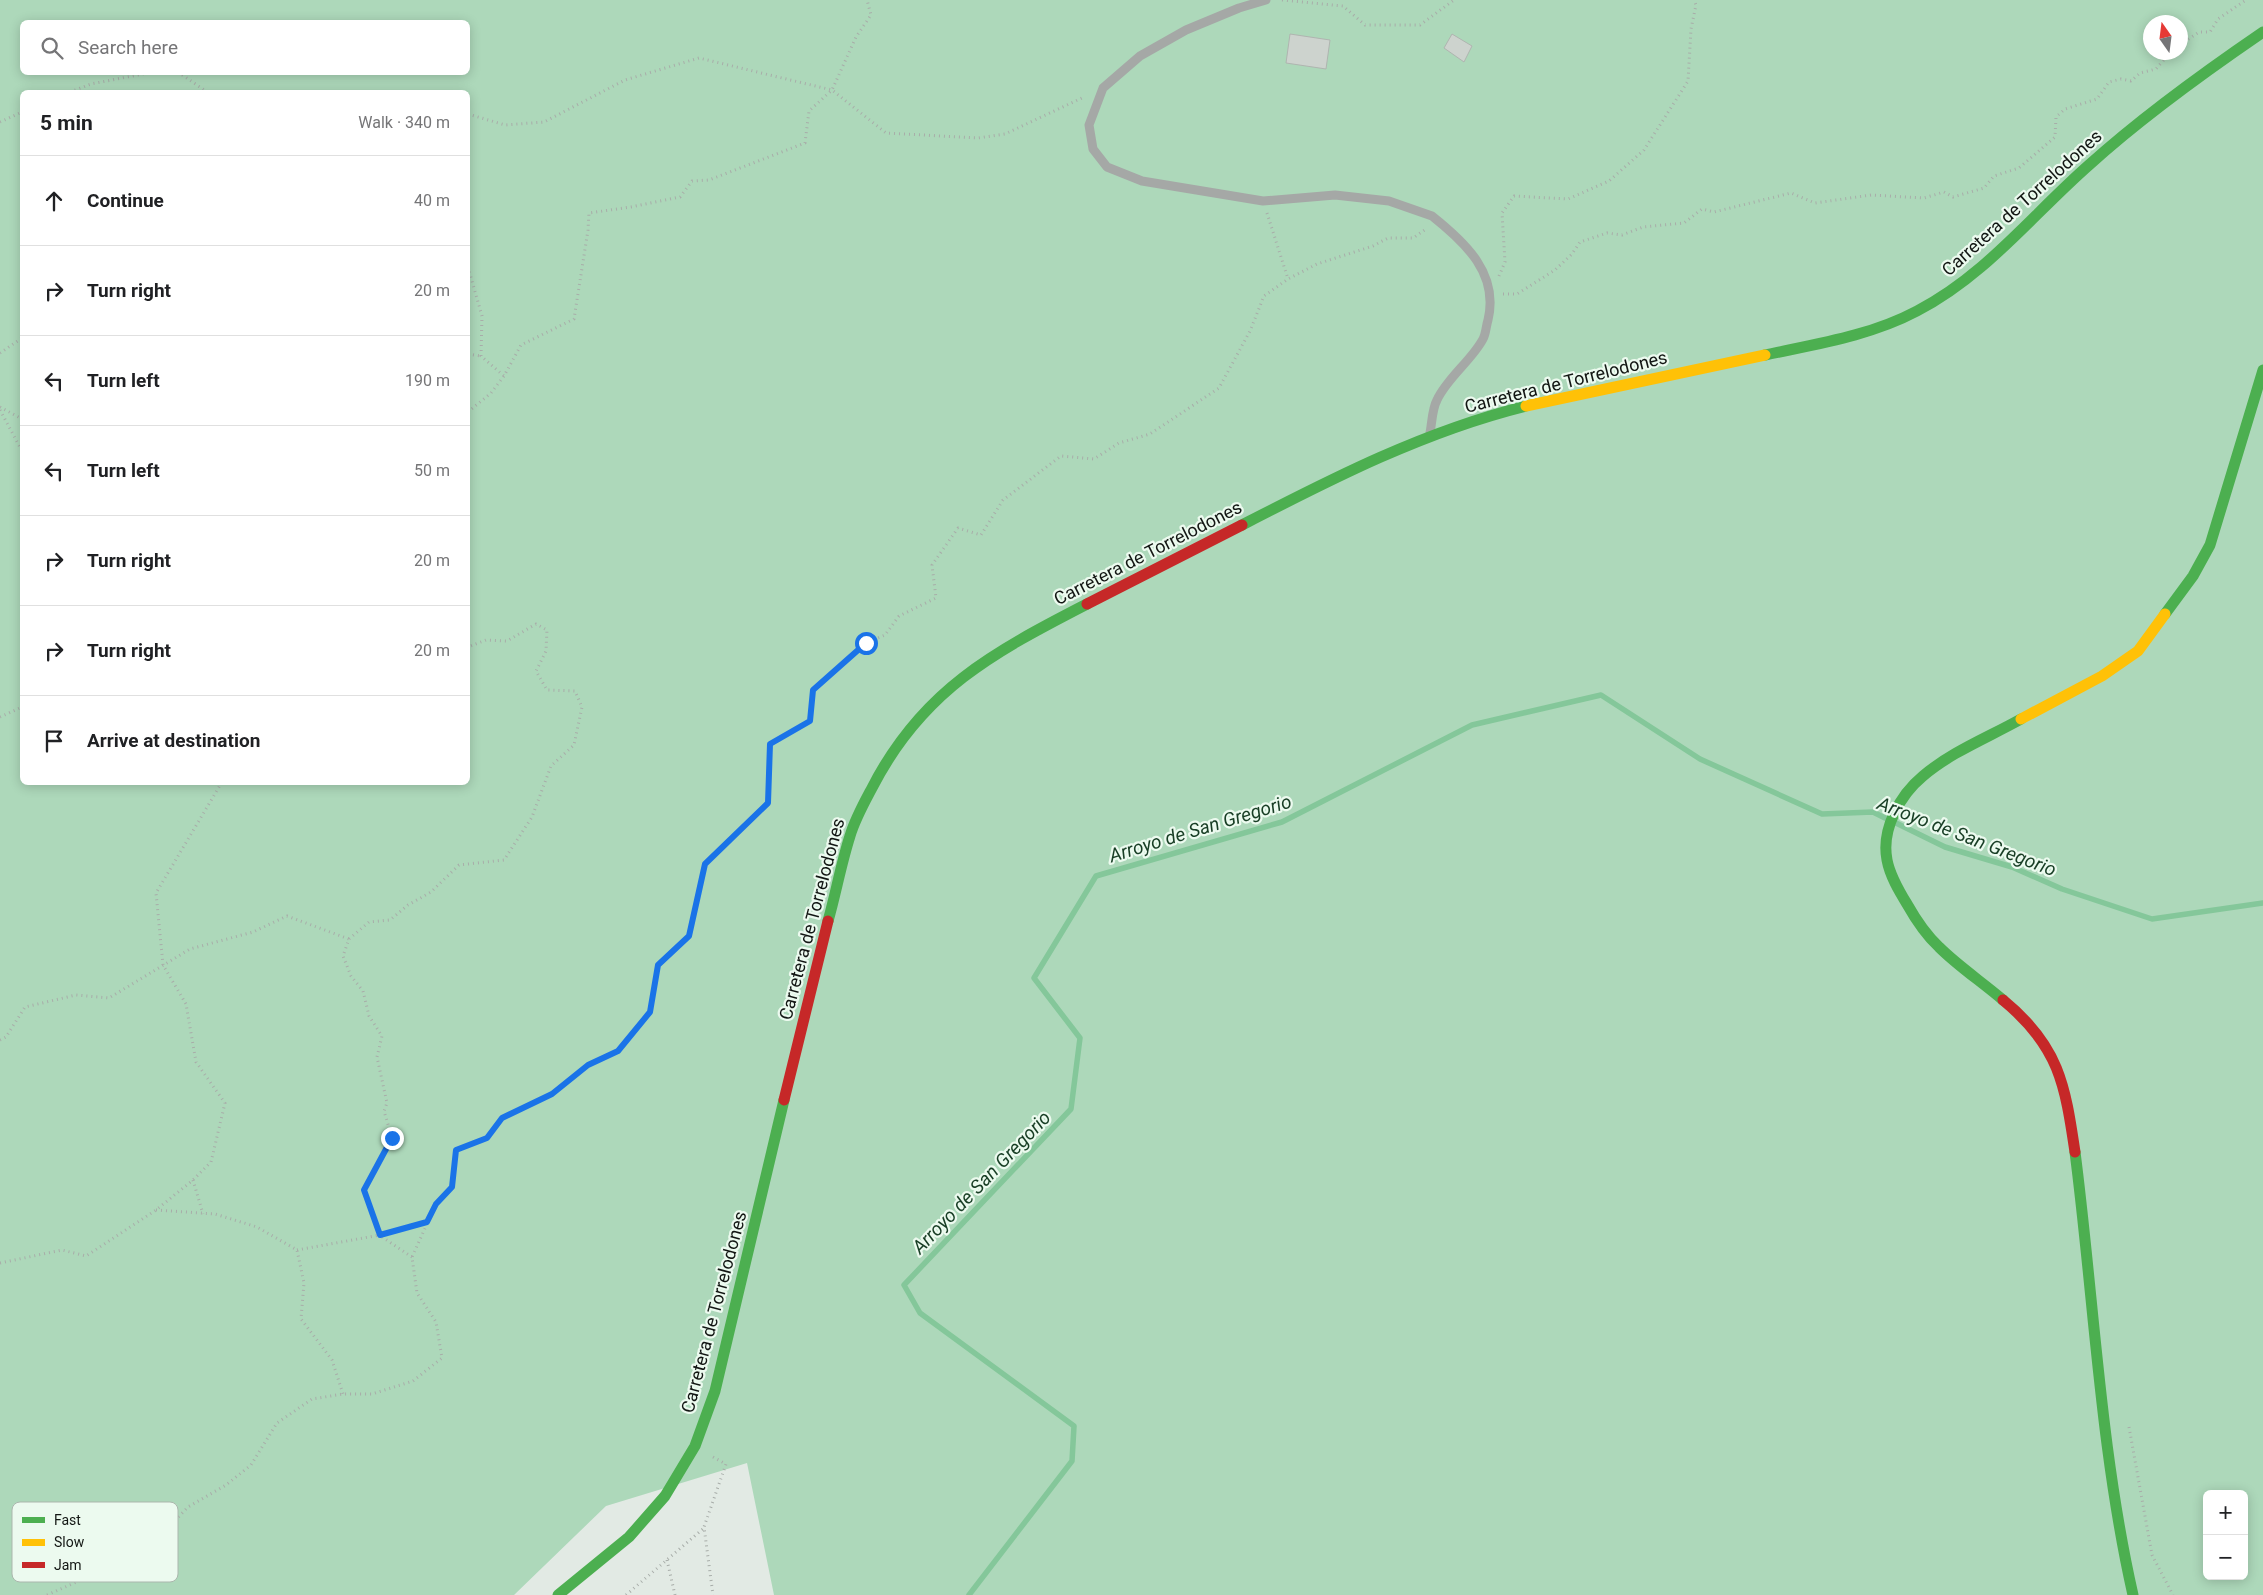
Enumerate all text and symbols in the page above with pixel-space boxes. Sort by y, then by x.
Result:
north arrow [2143,15,2188,60]
search box [20,20,470,75]
icon: search [38,34,66,62]
text: Search here [78,36,178,59]
text: 5 min [40,111,93,135]
text: Walk · 340 m [358,113,450,132]
street label: Carretera de Torrelodones [1937,125,2106,280]
icon: ahead [40,187,68,215]
text: Continue [87,189,164,212]
text: 40 m [414,191,450,210]
icon: right [40,277,68,305]
text: Turn right [87,279,171,302]
text: 20 m [414,281,450,300]
street label: Carretera de Torrelodones [1462,346,1669,417]
icon: left [40,367,68,395]
text: Turn left [87,369,160,392]
text: 190 m [405,371,450,390]
icon: left [40,457,68,485]
text: Turn left [87,459,160,482]
text: 50 m [414,461,450,480]
street label: Carretera de Torrelodones [1050,496,1245,609]
icon: right [40,547,68,575]
text: Turn right [87,549,171,572]
text: 20 m [414,551,450,570]
route start [855,632,878,655]
icon: right [40,637,68,665]
text: Turn right [87,639,171,662]
text: 20 m [414,641,450,660]
icon: arrive [40,727,68,755]
text: Arrive at destination [87,729,260,752]
water label: Arroyo de San Gregorio [1105,790,1294,867]
water label: Arroyo de San Gregorio [1873,791,2059,881]
street label: Carretera de Torrelodones [774,816,849,1022]
water label: Arroyo de San Gregorio [907,1106,1055,1259]
route end [381,1127,404,1150]
street label: Carretera de Torrelodones [676,1209,751,1415]
map controls [2203,1490,2248,1580]
button: + [2203,1490,2248,1535]
legend [12,1502,178,1582]
text: Fast [54,1512,81,1528]
text: Slow [54,1534,85,1550]
button: − [2203,1535,2248,1580]
text: Jam [54,1557,82,1573]

